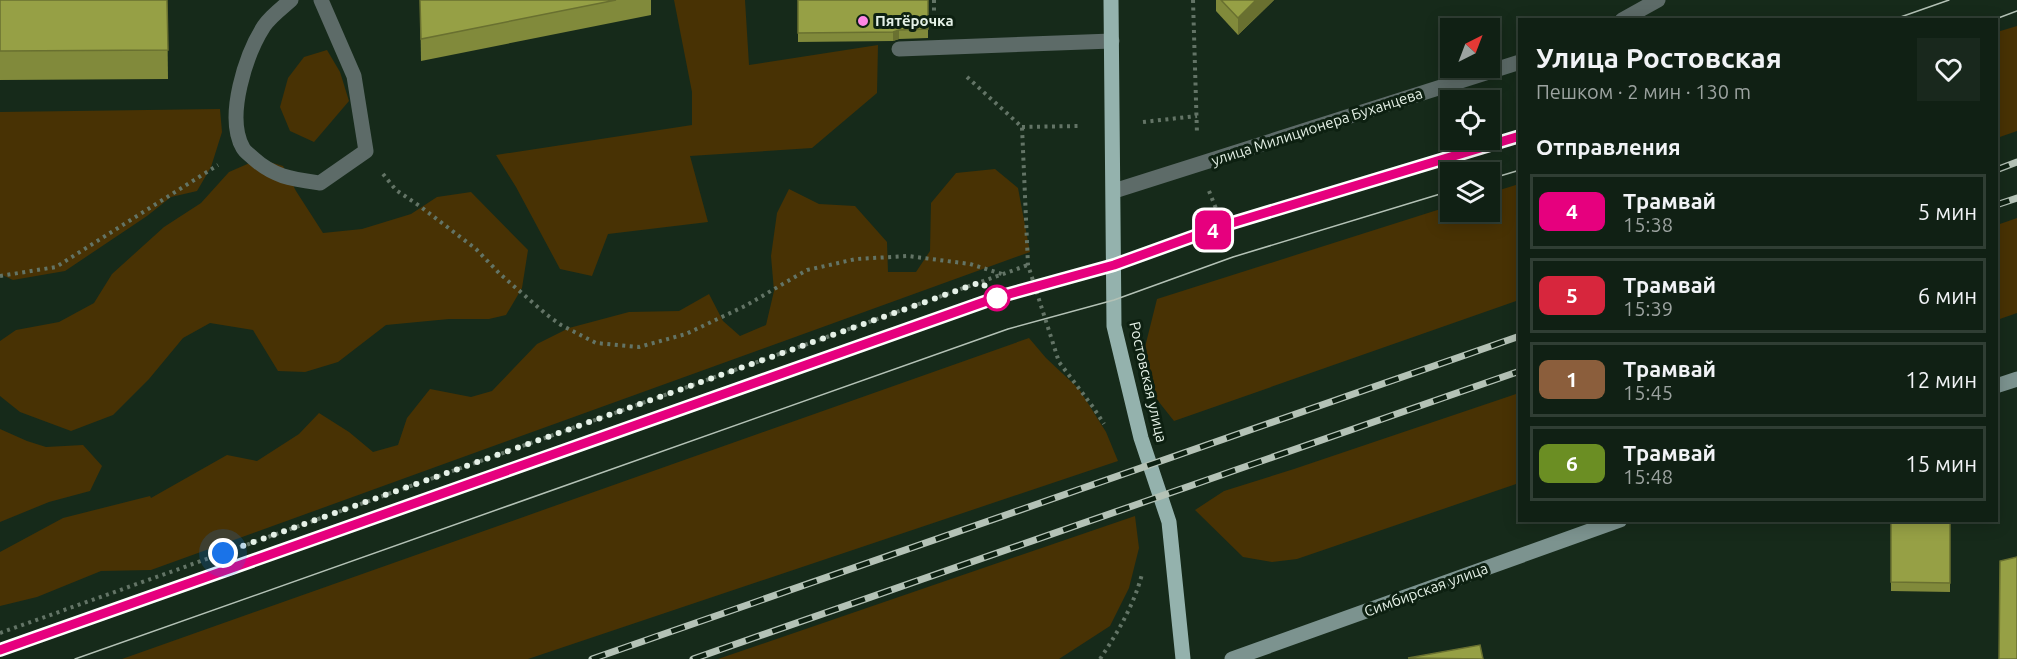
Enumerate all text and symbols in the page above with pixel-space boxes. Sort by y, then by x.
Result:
place label: Пятёрочка [875,12,954,29]
marker: Пятёрочка [856,14,870,28]
north arrow [1440,18,1500,78]
map controls [1440,18,1500,222]
button: heart [1917,38,1980,101]
text: Улица Ростовская [1536,42,1782,73]
text: Пешком · 2 мин · 130 m [1536,80,1751,103]
street label: улица Милиционера Буханцева [1209,84,1425,169]
button: locate [1440,90,1500,150]
text: Отправления [1536,134,1681,159]
button: layers [1440,162,1500,222]
text: Трамвай [1623,188,1716,213]
text: 4 [1566,199,1578,223]
text: 5 мин [1918,199,1977,224]
line badge: 4 [1194,210,1232,250]
text: 15:38 [1623,213,1673,236]
text: 4 [1207,218,1219,242]
text: Трамвай [1623,272,1716,297]
text: 5 [1566,283,1578,307]
text: 6 мин [1918,283,1977,308]
unlabelled marker [984,285,1010,311]
text: 15:39 [1623,297,1673,320]
street label: Ростовская улица [1126,320,1171,444]
text: Трамвай [1623,356,1716,381]
text: 1 [1566,367,1578,391]
text: 12 мин [1905,367,1977,392]
text: 15:45 [1623,381,1673,404]
text: Трамвай [1623,440,1716,465]
text: 6 [1566,451,1578,475]
text: 15 мин [1905,451,1977,476]
text: 15:48 [1623,465,1673,488]
your location [208,538,238,568]
street label: Симбирская улица [1362,559,1490,620]

